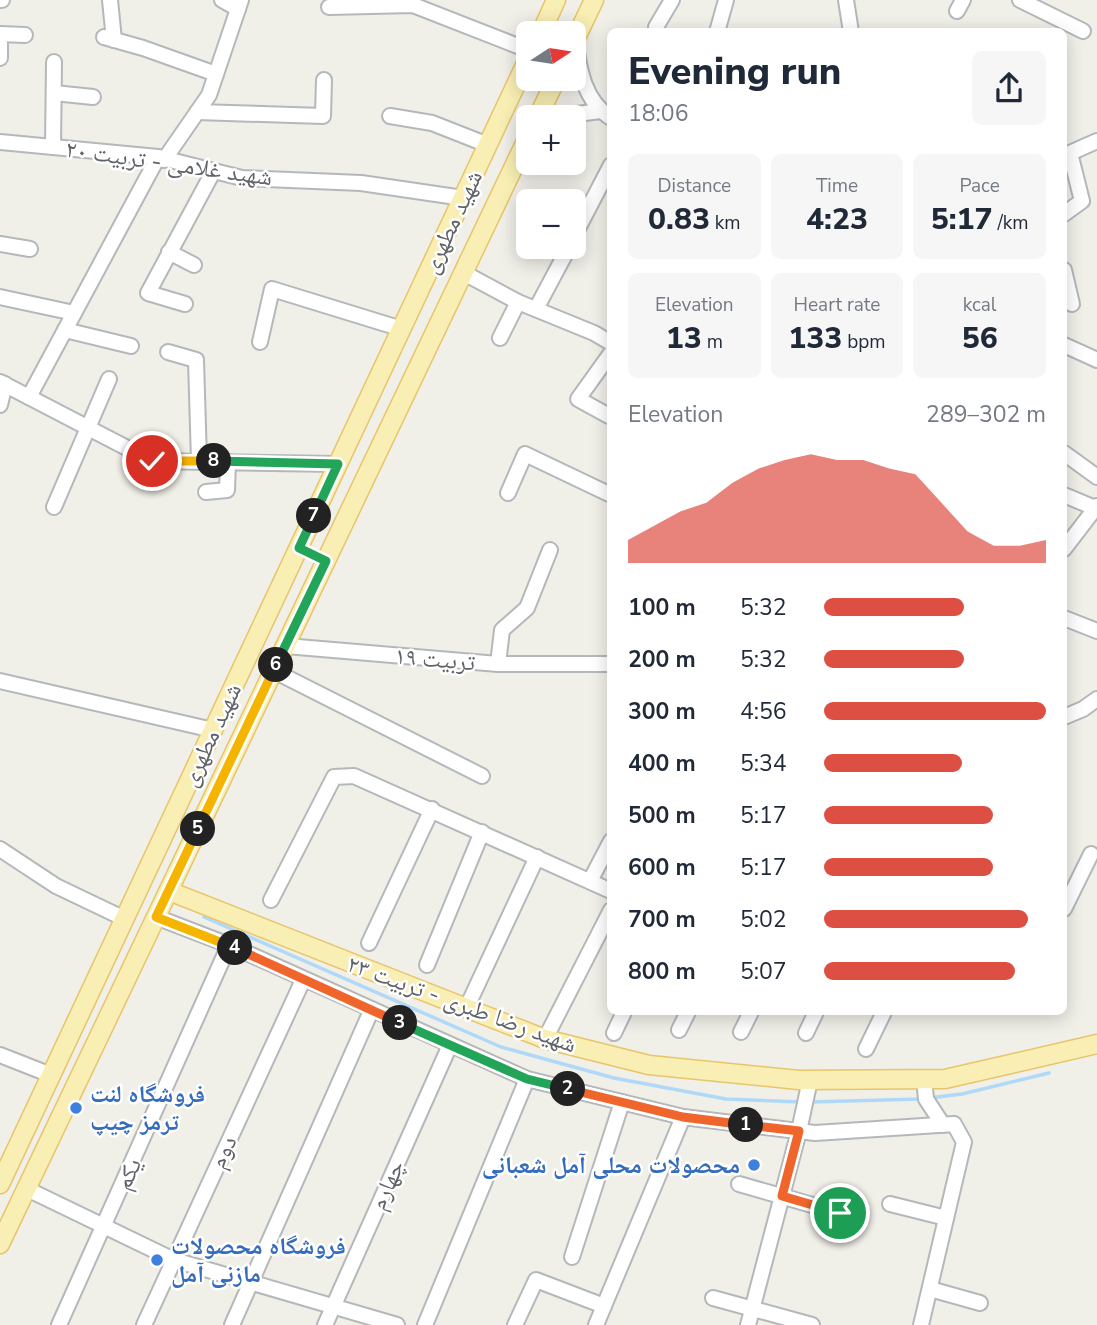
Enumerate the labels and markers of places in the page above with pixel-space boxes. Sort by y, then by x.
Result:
pin [122,431,182,491]
pin: 8 [196,444,232,478]
pin: 7 [296,498,332,534]
pin: 6 [258,648,294,682]
pin: 5 [180,812,216,846]
pin: 4 [218,930,252,965]
pin: 3 [382,1006,418,1040]
pin: 2 [550,1072,586,1106]
place label: فروشگاه لنت ترمز چیپ [90,1078,205,1138]
marker: فروشگاه لنت ترمز چیپ [68,1100,84,1116]
pin: 1 [728,1108,764,1142]
place label: محصولات محلی آمل شعبانی [482,1149,740,1181]
marker: محصولات محلی آمل شعبانی [746,1157,762,1173]
pin [810,1183,870,1243]
place label: فروشگاه محصولات مازنی آمل [171,1230,346,1290]
marker: فروشگاه محصولات مازنی آمل [149,1252,165,1268]

